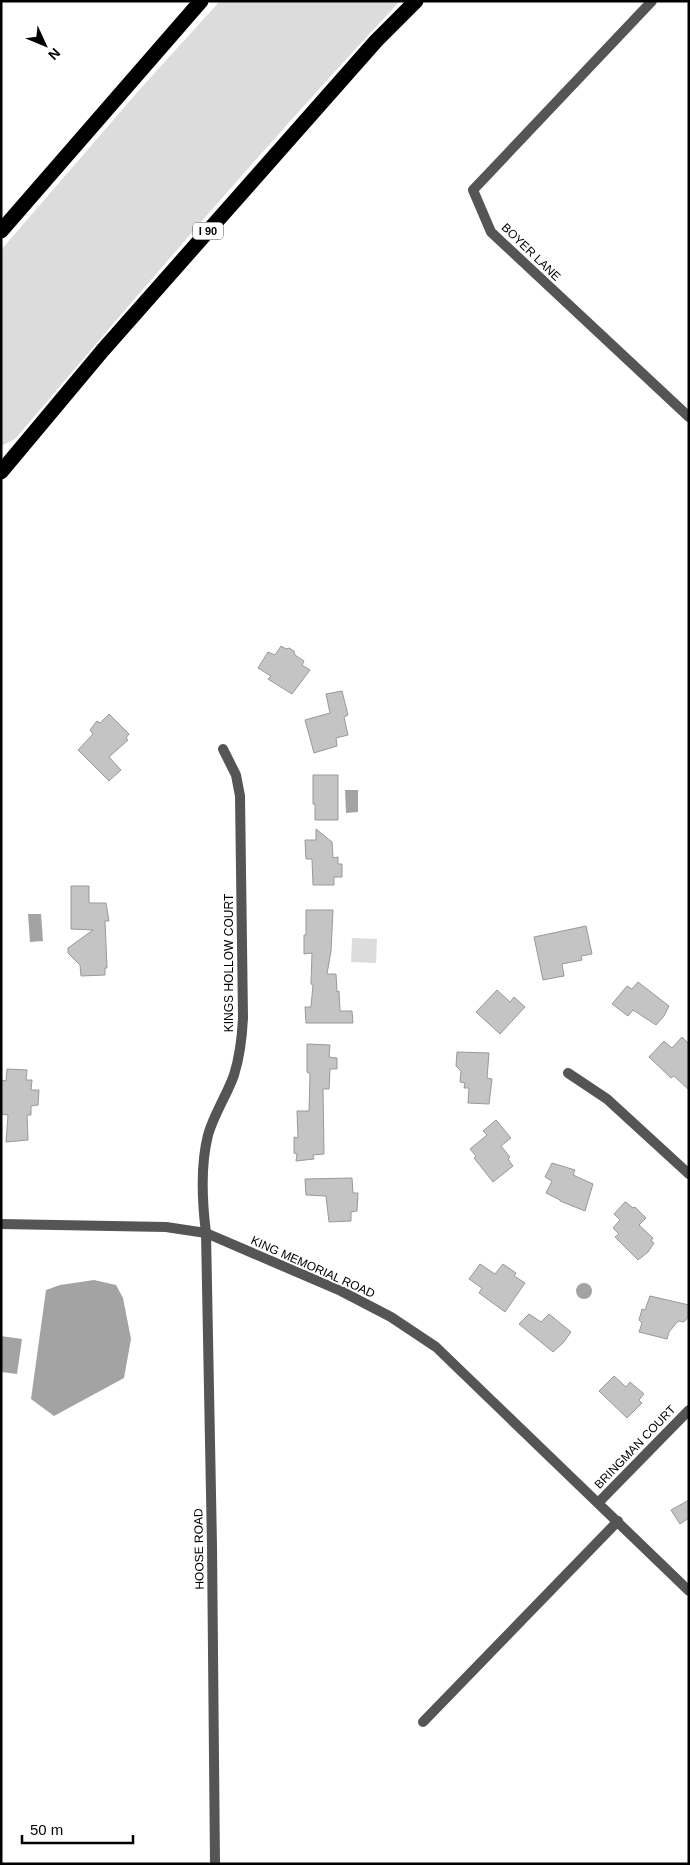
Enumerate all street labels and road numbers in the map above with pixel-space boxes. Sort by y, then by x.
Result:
street label: BOYER LANE [499,220,563,284]
road number: I 90 [193,222,223,240]
street label: KINGS HOLLOW COURT [222,893,236,1032]
street label: KING MEMORIAL ROAD [249,1233,377,1301]
street label: BRINGMAN COURT [592,1402,679,1492]
street label: HOOSE ROAD [191,1508,207,1590]

